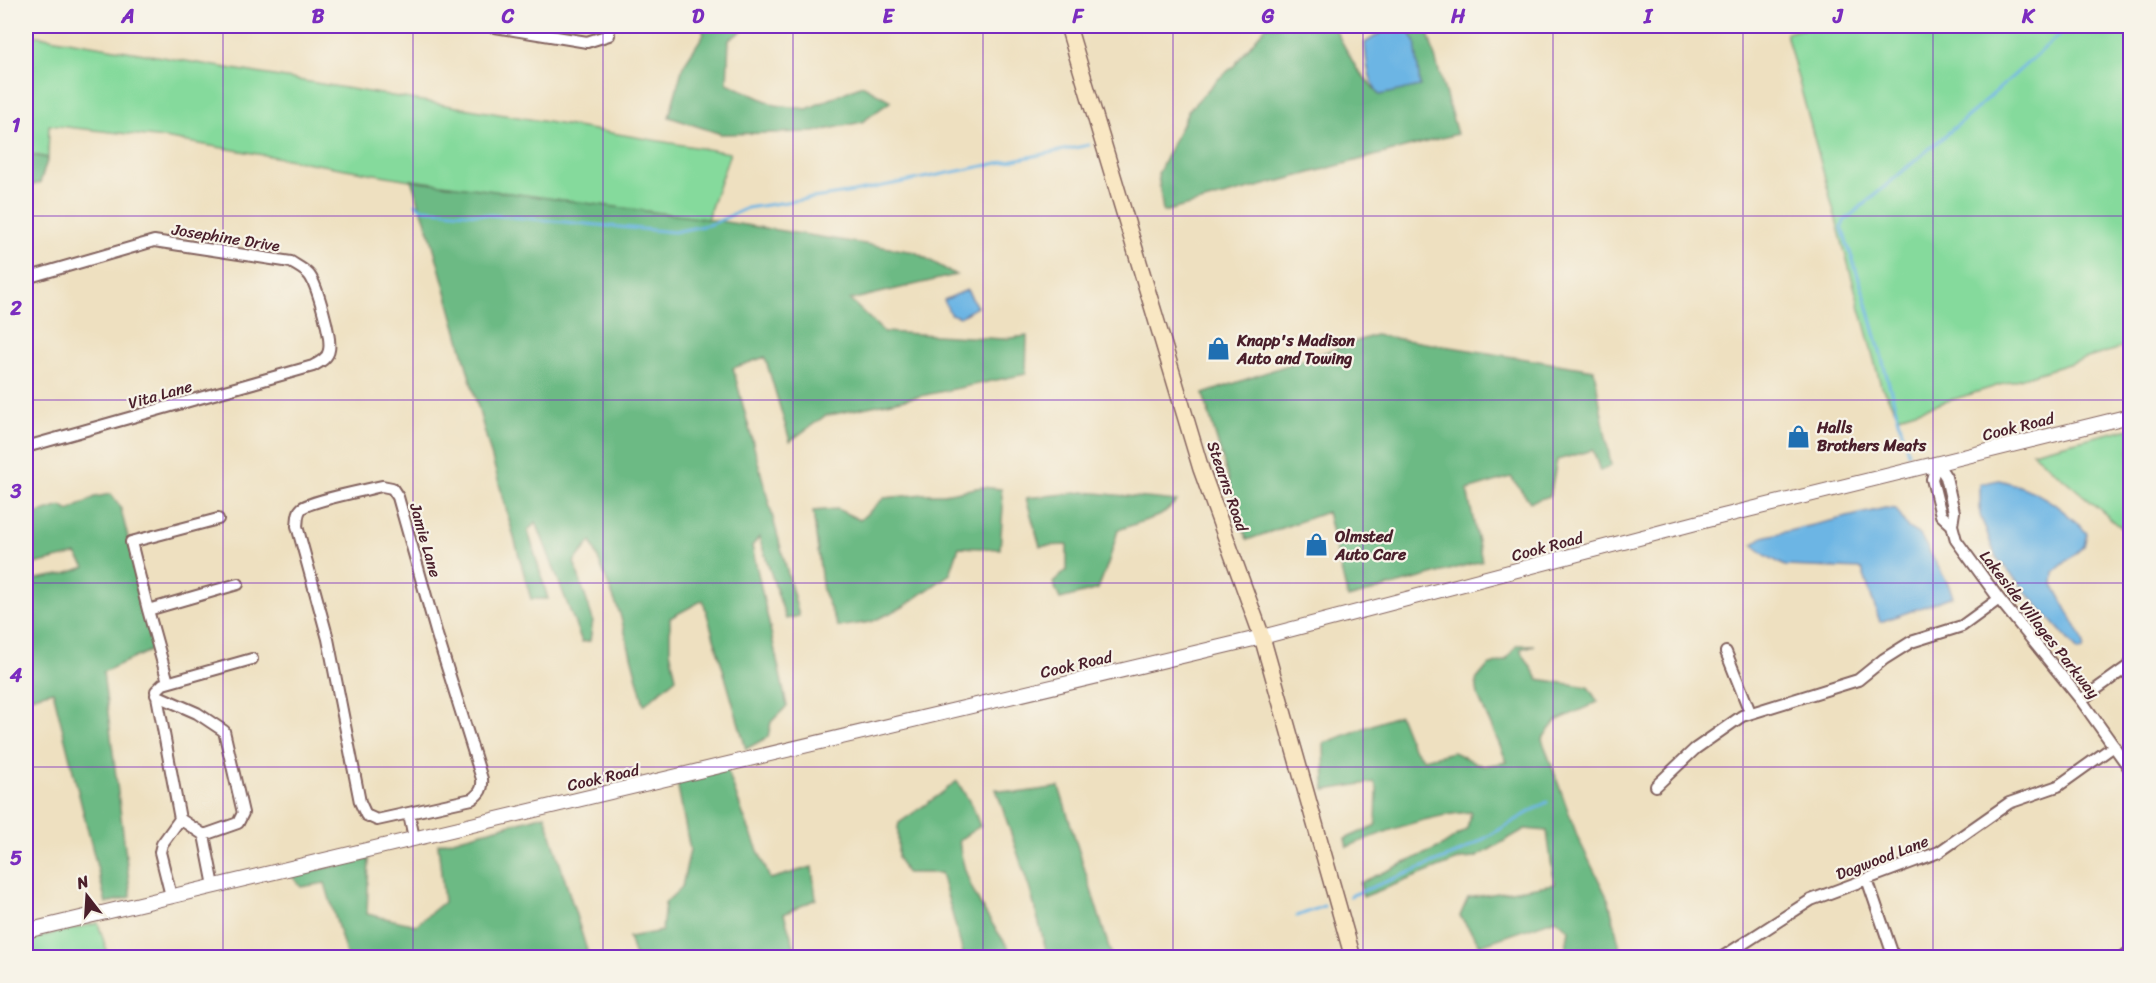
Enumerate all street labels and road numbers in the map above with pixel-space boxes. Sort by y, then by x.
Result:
street label: Josephine Drive [169,214,282,260]
street label: Vita Lane [125,372,196,417]
street label: Cook Road [1979,403,2059,449]
street label: Stearns Road [1198,437,1257,537]
street label: Jamie Lane [401,498,450,581]
street label: Cook Road [1508,523,1588,570]
street label: Lakeside Villages Parkway [1972,543,2108,706]
street label: Cook Road [1037,642,1116,687]
street label: Cook Road [564,755,643,800]
street label: Dogwood Lane [1831,826,1933,889]

